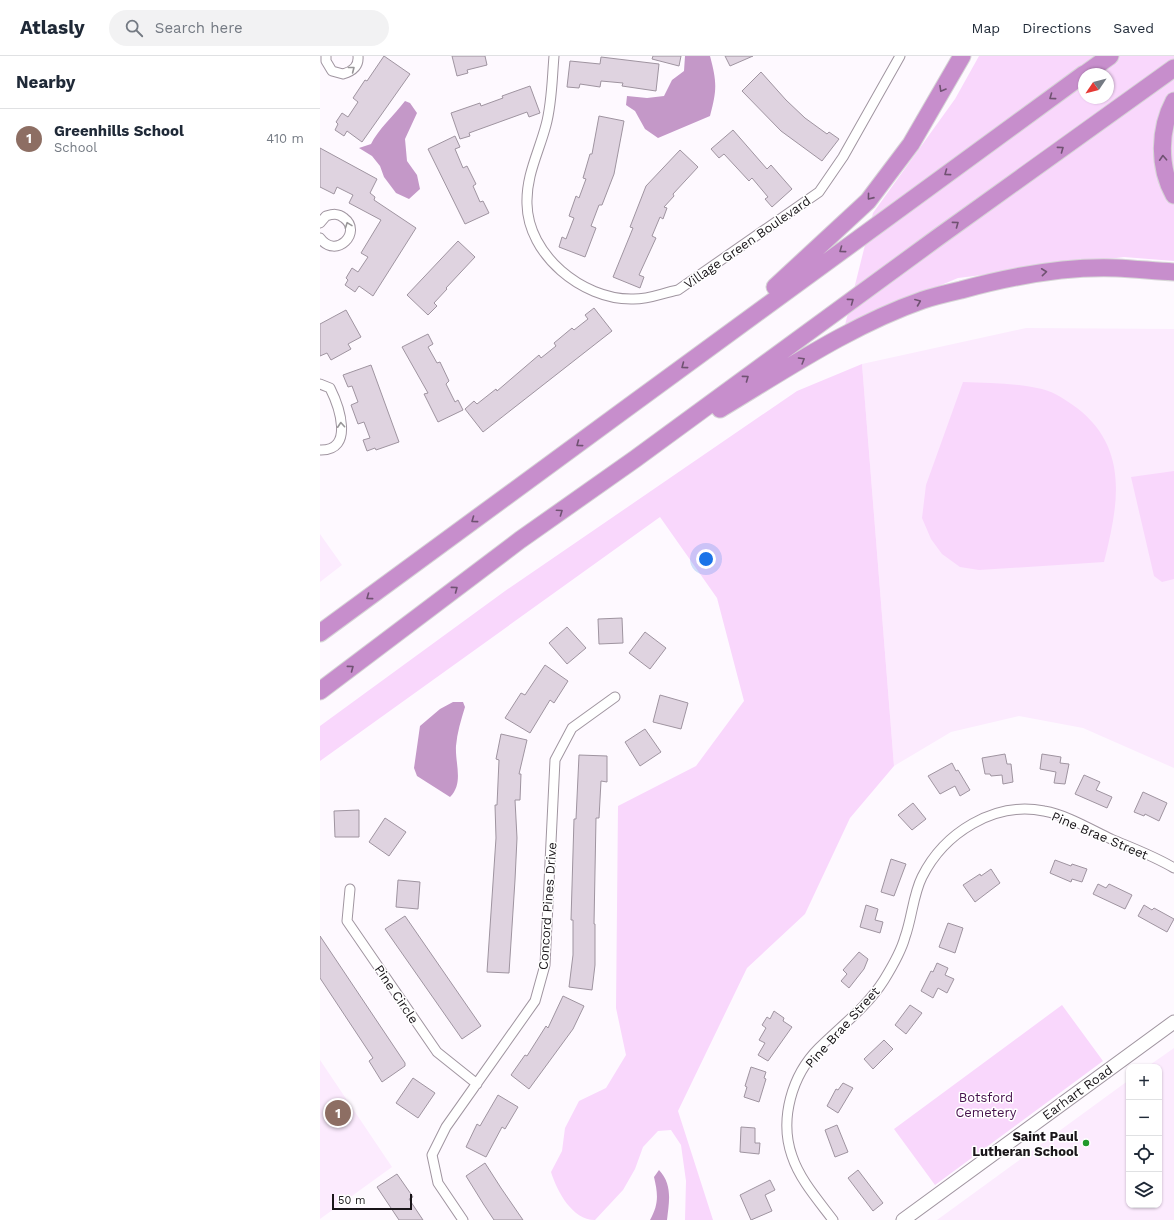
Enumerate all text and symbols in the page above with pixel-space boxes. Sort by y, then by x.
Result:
search box [109,10,389,46]
text: Atlasly [20,16,85,39]
icon: search [123,17,145,39]
text: Search here [155,19,243,37]
text: Map [972,20,1000,36]
text: Directions [1022,20,1091,36]
text: Saved [1113,20,1154,36]
one-way arrow [347,67,354,74]
north arrow [1078,68,1114,104]
text: Nearby [16,72,75,92]
one-way arrow [939,85,946,92]
one-way arrow [1050,92,1057,99]
text: Greenhills School [54,122,184,140]
text: 1 [26,131,32,146]
text: 410 m [266,131,304,146]
text: School [54,140,97,155]
one-way arrow [1057,146,1064,153]
one-way arrow [1159,155,1167,161]
one-way arrow [944,168,951,175]
street label: Village Green Boulevard [681,193,813,292]
one-way arrow [868,193,875,200]
one-way arrow [344,222,353,229]
one-way arrow [951,222,958,229]
one-way arrow [839,245,846,252]
one-way arrow [1041,268,1047,277]
one-way arrow [846,299,853,306]
one-way arrow [914,299,921,307]
one-way arrow [797,358,805,365]
one-way arrow [681,362,688,369]
one-way arrow [742,375,749,383]
one-way arrow [337,422,346,428]
one-way arrow [577,439,584,446]
one-way arrow [555,510,562,517]
one-way arrow [471,515,478,523]
your location [696,549,716,569]
one-way arrow [451,587,458,594]
one-way arrow [366,592,373,600]
one-way arrow [347,665,354,672]
street label: Pine Brae Street [1049,808,1151,863]
street label: Concord Pines Drive [536,842,559,970]
street label: Pine Circle [371,962,422,1026]
street label: Pine Brae Street [802,983,883,1071]
street label: Earhart Road [1039,1062,1115,1123]
map controls [1126,1064,1162,1208]
button: + [1126,1064,1162,1100]
park label: Botsford Cemetery [955,1090,1017,1120]
pin: 1 [325,1098,351,1128]
button: − [1126,1100,1162,1136]
place label: Saint Paul Lutheran School [972,1129,1079,1159]
button: locate [1126,1136,1162,1172]
marker: Saint Paul Lutheran School [1081,1138,1091,1148]
button: layers [1126,1172,1162,1208]
scale bar [332,1192,412,1211]
text: 50 m [338,1194,365,1207]

